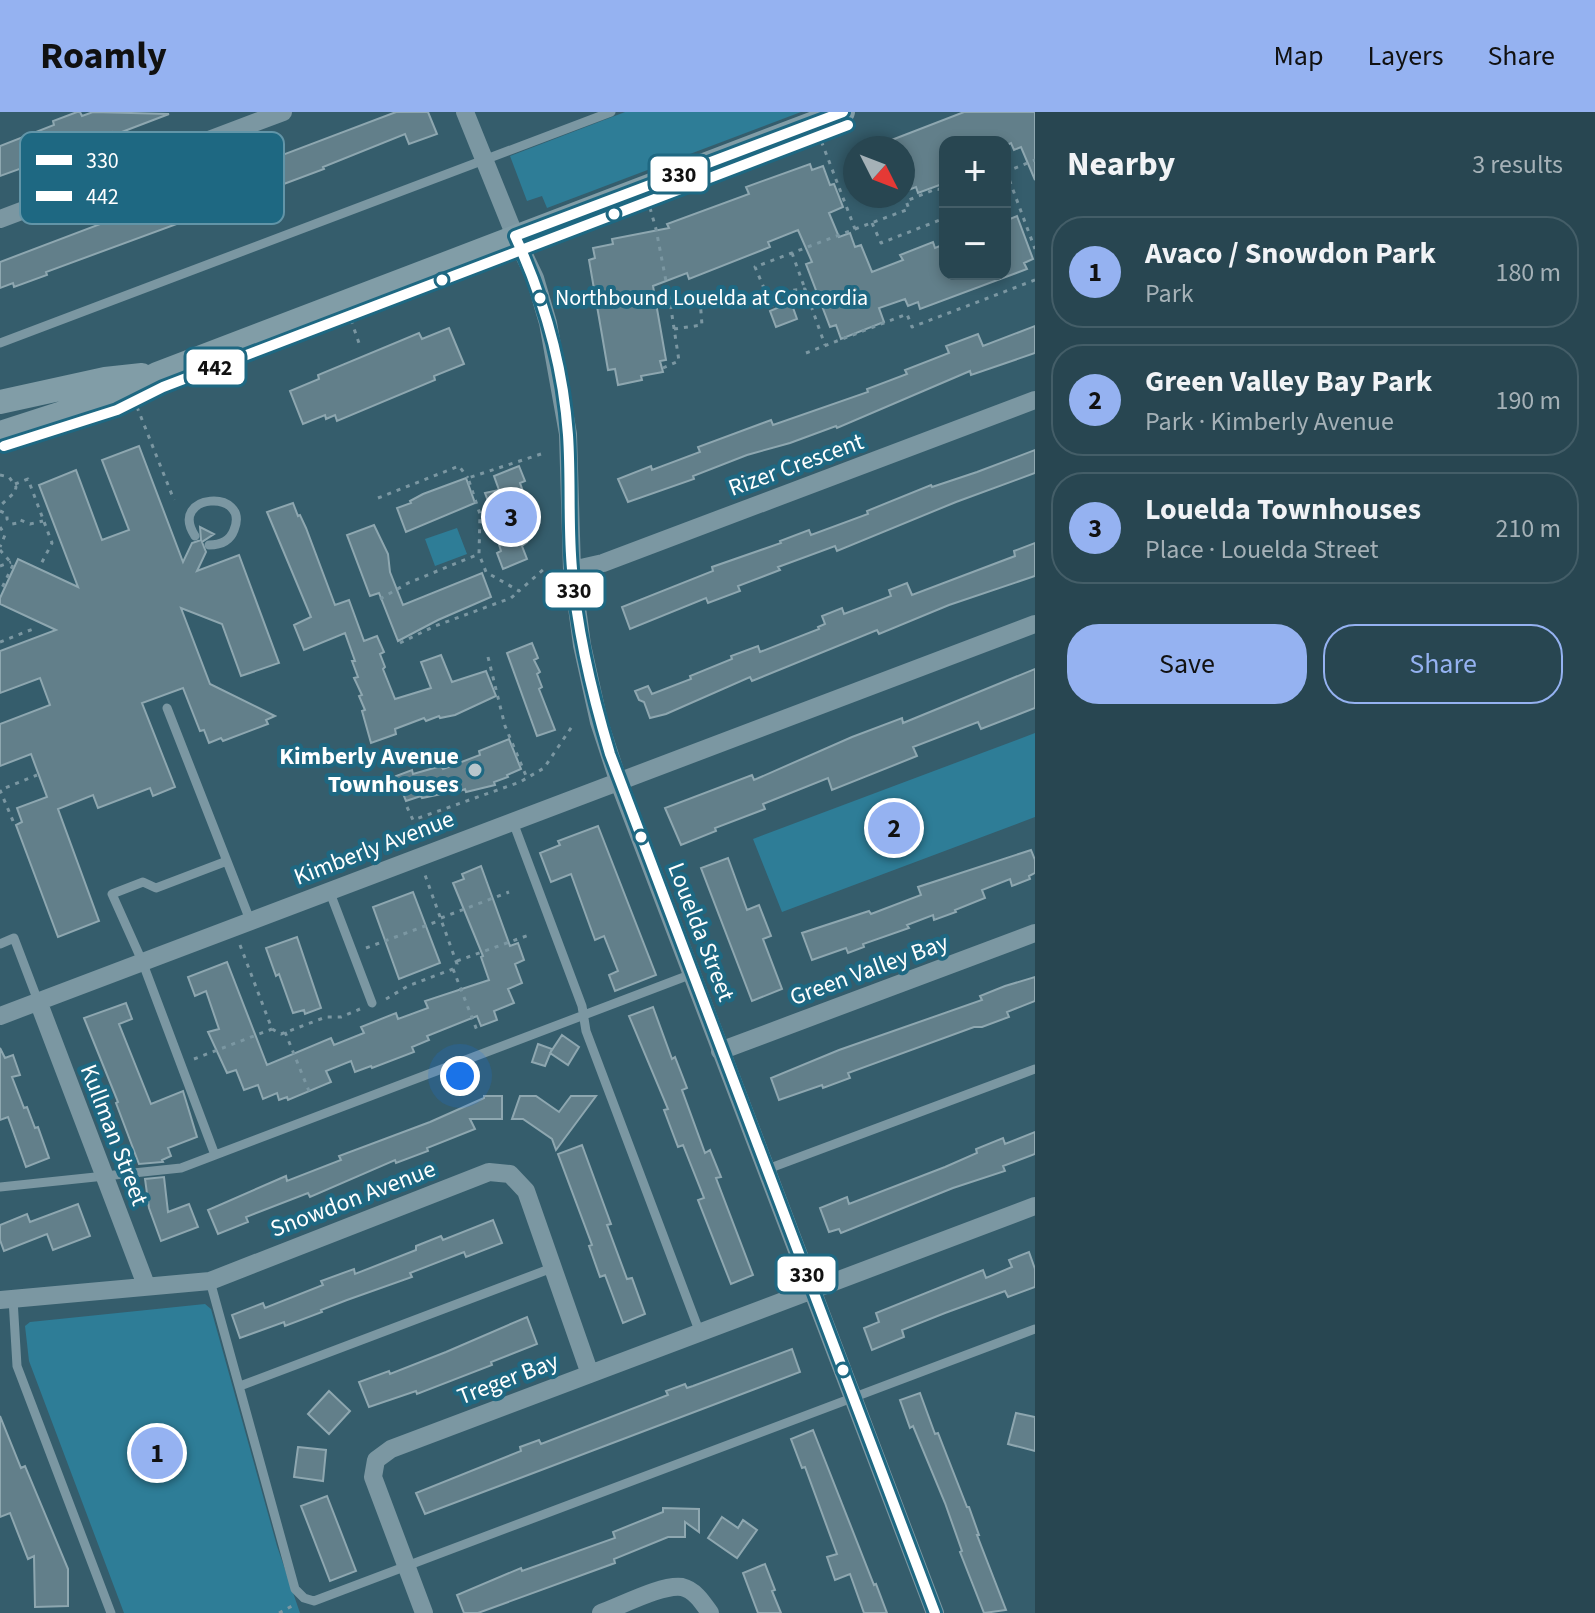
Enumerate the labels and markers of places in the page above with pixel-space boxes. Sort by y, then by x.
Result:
unlabelled marker [606,206,622,222]
unlabelled marker [434,272,450,288]
place label: Northbound Louelda at Concordia [555,282,868,314]
marker: Northbound Louelda at Concordia [532,290,548,306]
pin: 3 [485,487,537,547]
place label: Kimberly Avenue Townhouses [279,739,459,802]
marker: Kimberly Avenue Townhouses [466,761,484,779]
pin: 2 [868,798,920,858]
unlabelled marker [633,829,649,845]
unlabelled marker [835,1362,851,1378]
pin: 1 [131,1423,183,1483]

